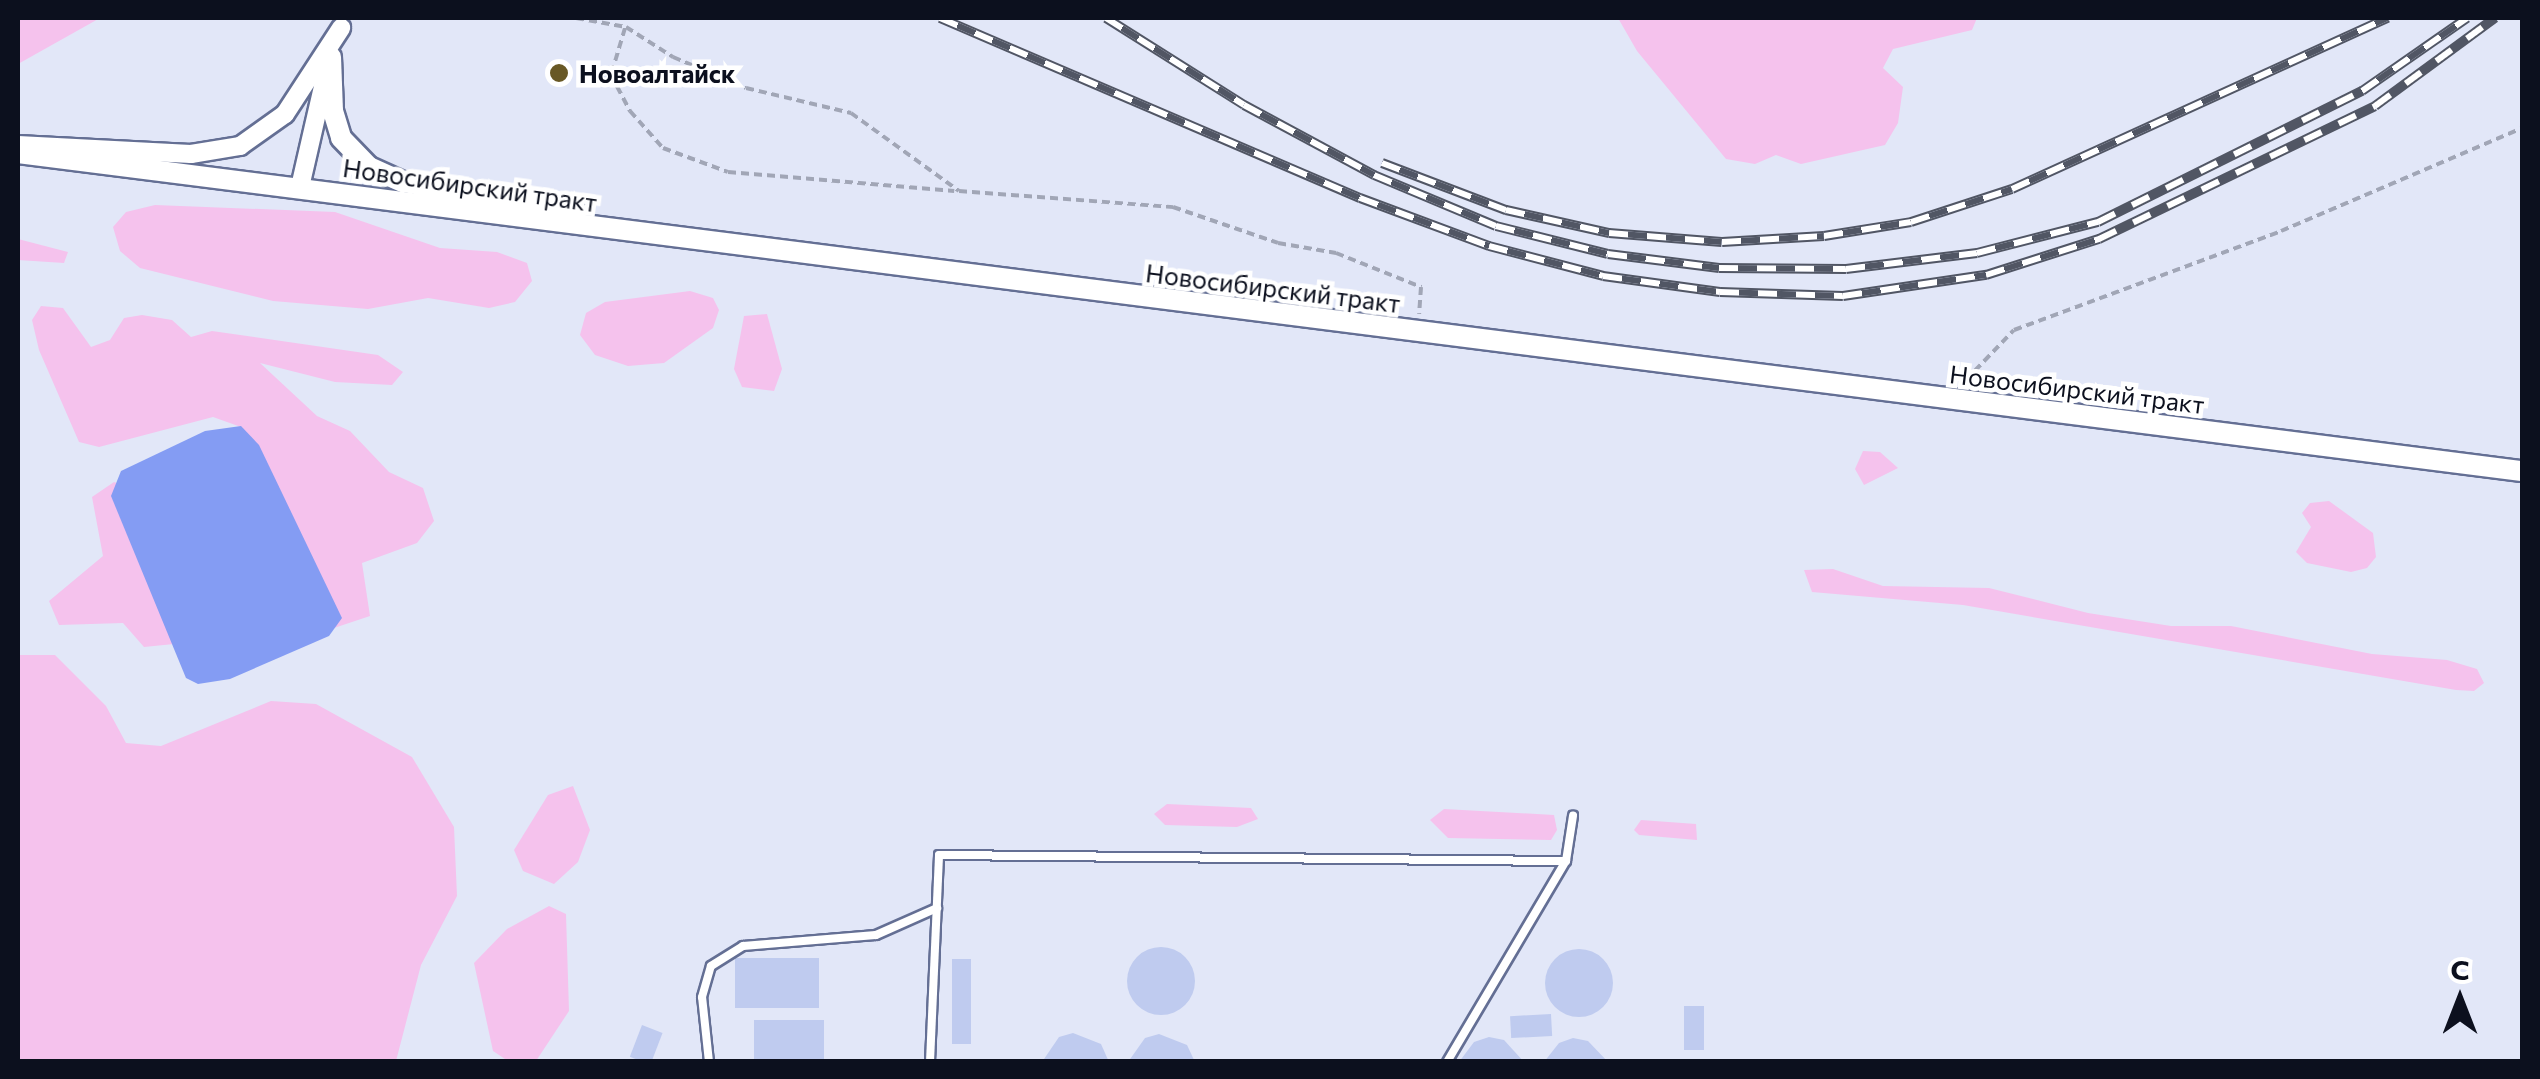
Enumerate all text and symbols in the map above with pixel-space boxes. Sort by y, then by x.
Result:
place label: Новоалтайск [579,58,735,88]
marker: Новоалтайск [548,62,570,84]
street label: Новосибирский тракт [341,152,599,218]
street label: Новосибирский тракт [1144,257,1402,319]
street label: Новосибирский тракт [1948,358,2206,420]
north arrow [2410,949,2510,1049]
text: С [2450,952,2470,986]

